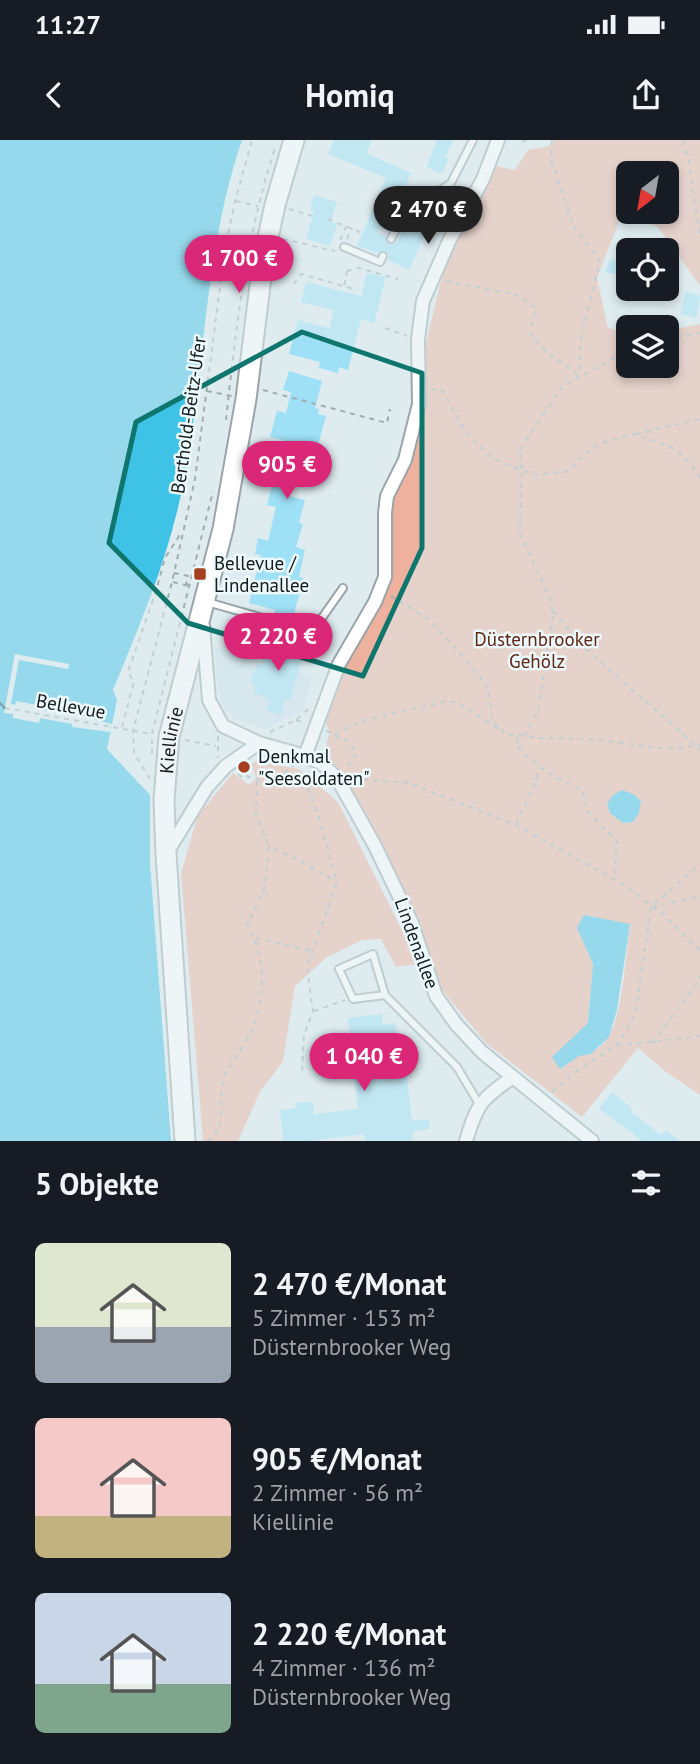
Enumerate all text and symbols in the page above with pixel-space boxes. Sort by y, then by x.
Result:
text: 11:27 [35,8,101,41]
text: Homiq [305,74,395,116]
icon: back [35,76,73,114]
icon: share [627,76,665,114]
north arrow [616,161,679,224]
map controls [616,161,679,378]
pin: 2 470 € [363,186,493,246]
text: 2 470 € [390,194,466,223]
pin: 1 700 € [174,236,304,295]
button: locate [616,238,679,301]
text: 1 700 € [201,243,277,272]
button: layers [616,315,679,378]
street label: Berthold-Beitz-Ufer [165,334,211,495]
pin: 905 € [238,442,336,501]
text: 905 € [258,449,316,478]
place label: Bellevue / Lindenallee [214,551,309,597]
marker: Bellevue / Lindenallee [192,566,208,582]
pin: 2 220 € [213,614,343,673]
text: 2 220 € [240,621,316,650]
park label: Düsternbrooker Gehölz [474,627,600,673]
street label: Bellevue [34,688,108,724]
street label: Kiellinie [154,704,188,775]
place label: Denkmal "Seesoldaten" [258,744,370,790]
marker: Denkmal "Seesoldaten" [236,759,252,775]
street label: Lindenallee [389,894,445,992]
pin: 1 040 € [299,1034,429,1093]
text: 1 040 € [326,1041,402,1070]
text: 5 Objekte [35,1164,159,1203]
icon: filters [627,1164,665,1202]
text: 2 470 €/Monat [252,1264,446,1303]
icon: home [91,1271,175,1355]
text: 5 Zimmer · 153 m² [252,1303,436,1332]
text: Düsternbrooker Weg [252,1332,451,1361]
text: 905 €/Monat [252,1439,422,1478]
icon: home [91,1446,175,1530]
text: 2 Zimmer · 56 m² [252,1478,423,1507]
text: Kiellinie [252,1507,334,1536]
text: 2 220 €/Monat [252,1614,446,1653]
icon: home [91,1621,175,1705]
text: 4 Zimmer · 136 m² [252,1653,436,1682]
text: Düsternbrooker Weg [252,1682,451,1711]

